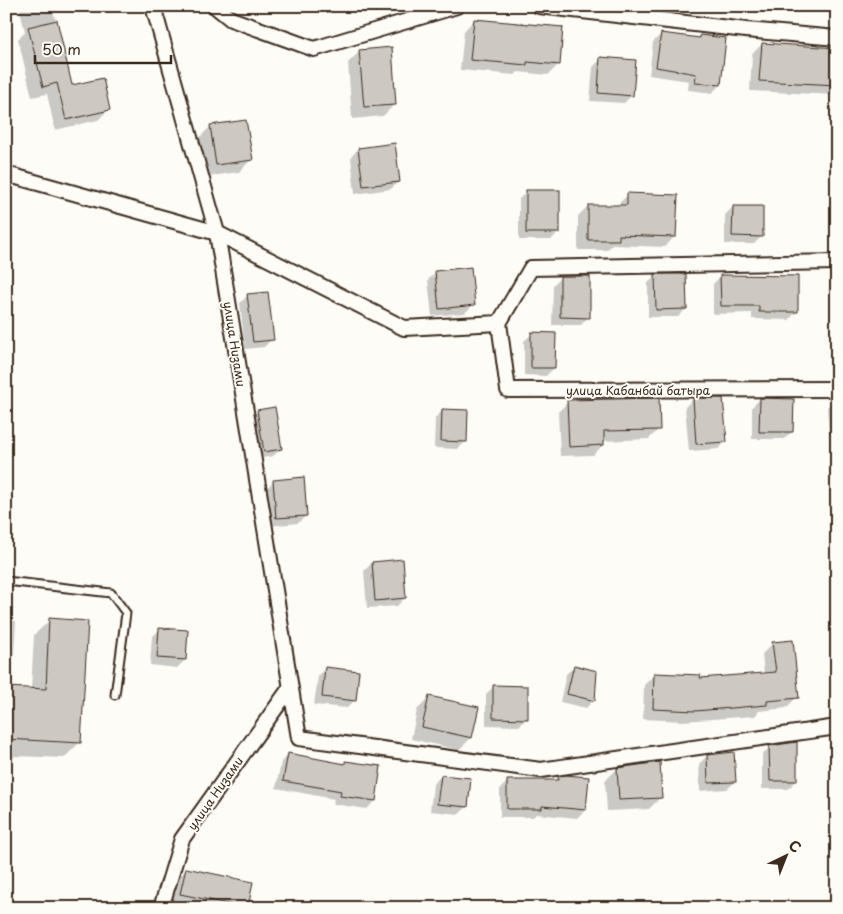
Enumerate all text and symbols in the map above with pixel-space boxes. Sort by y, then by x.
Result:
scale bar [35,32,171,64]
text: 50 m [42,37,81,60]
street label: улица Низами [219,300,251,388]
street label: улица Кабанбай батыра [566,381,711,399]
street label: улица Низами [183,752,247,834]
north arrow [760,832,810,882]
text: С [784,835,806,857]

